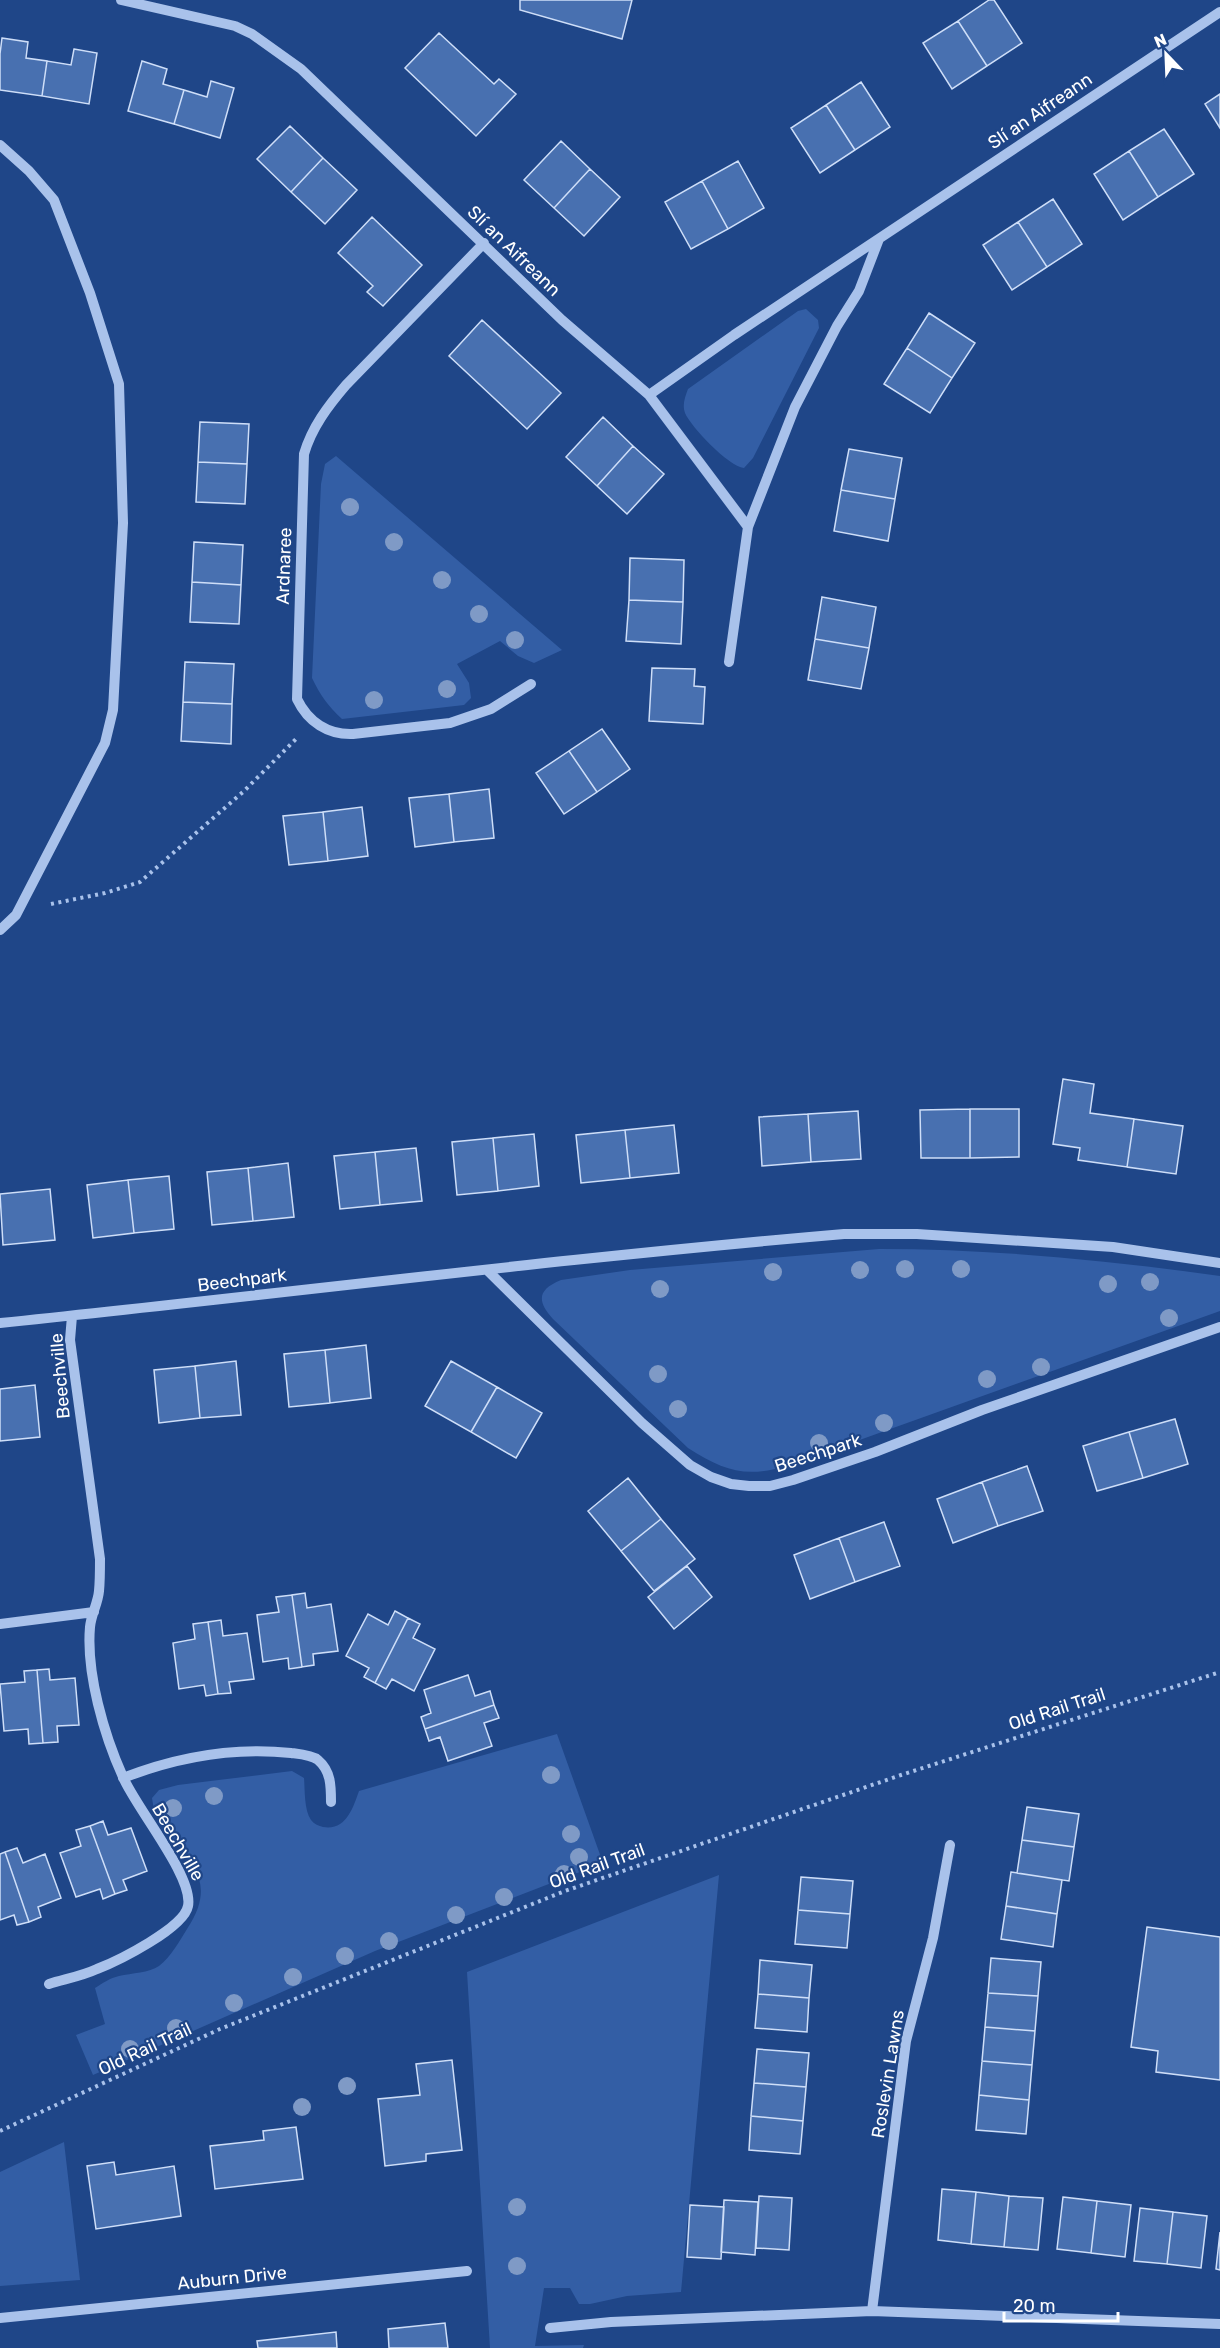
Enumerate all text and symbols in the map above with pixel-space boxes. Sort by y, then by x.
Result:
north arrow [1136,24,1196,84]
text: N [1151,30,1169,52]
street label: Slí an Aifreann [984,68,1096,154]
street label: Slí an Aifreann [463,201,565,301]
street label: Ardnaree [272,527,296,605]
street label: Beechpark [196,1264,289,1296]
street label: Beechville [45,1332,75,1420]
street label: Beechpark [772,1428,865,1477]
street label: Old Rail Trail [1006,1683,1108,1735]
street label: Beechville [147,1799,209,1885]
street label: Old Rail Trail [546,1838,648,1894]
street label: Roslevin Lawns [867,2008,909,2140]
street label: Old Rail Trail [95,2018,195,2080]
street label: Auburn Drive [176,2261,288,2295]
scale bar [1004,2285,1118,2323]
text: 20 m [1013,2295,1055,2317]

